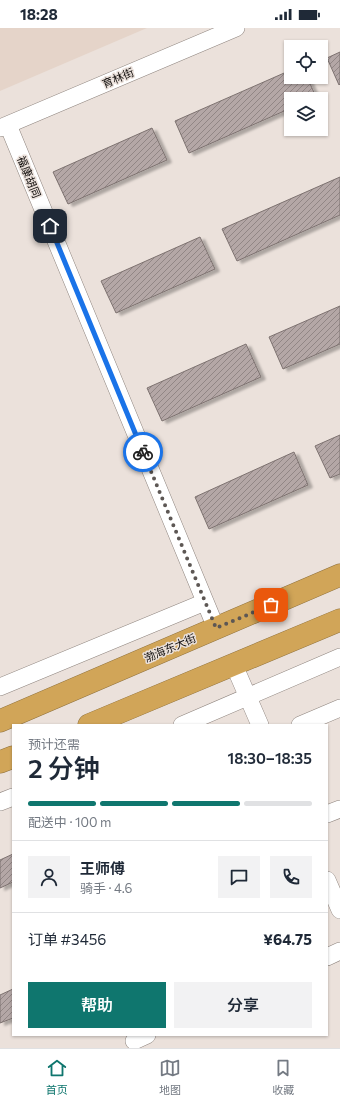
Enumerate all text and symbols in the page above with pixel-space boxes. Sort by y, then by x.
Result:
text: 18:28 [20,5,58,23]
map controls [284,40,328,136]
button: locate [284,40,328,84]
street label: 育林街 [100,65,136,90]
button: layers [284,92,328,136]
street label: 福康胡同 [15,154,44,200]
pin [33,209,67,243]
icon: home [39,215,61,237]
courier [123,432,163,472]
icon: bike [132,441,154,463]
pin [254,588,288,622]
icon: bag [260,594,282,616]
street label: 渤海东大街 [142,631,198,664]
text: 预计还需 [28,736,80,752]
text: 18:30–18:35 [228,749,312,767]
text: 2 分钟 [28,752,100,783]
text: 配送中 · 100 m [28,814,111,830]
button: person [28,856,70,898]
button: chat [218,856,260,898]
button: phone [270,856,312,898]
text: 王师傅 [80,859,125,877]
text: 骑手 · 4.6 [80,880,133,896]
text: 订单 #3456 [28,930,106,948]
text: ¥64.75 [263,930,312,948]
button: 帮助 [28,982,166,1028]
button: 分享 [174,982,312,1028]
tab: 首页 [46,1057,68,1097]
tab: 地图 [159,1057,181,1097]
tab: 收藏 [272,1057,294,1097]

